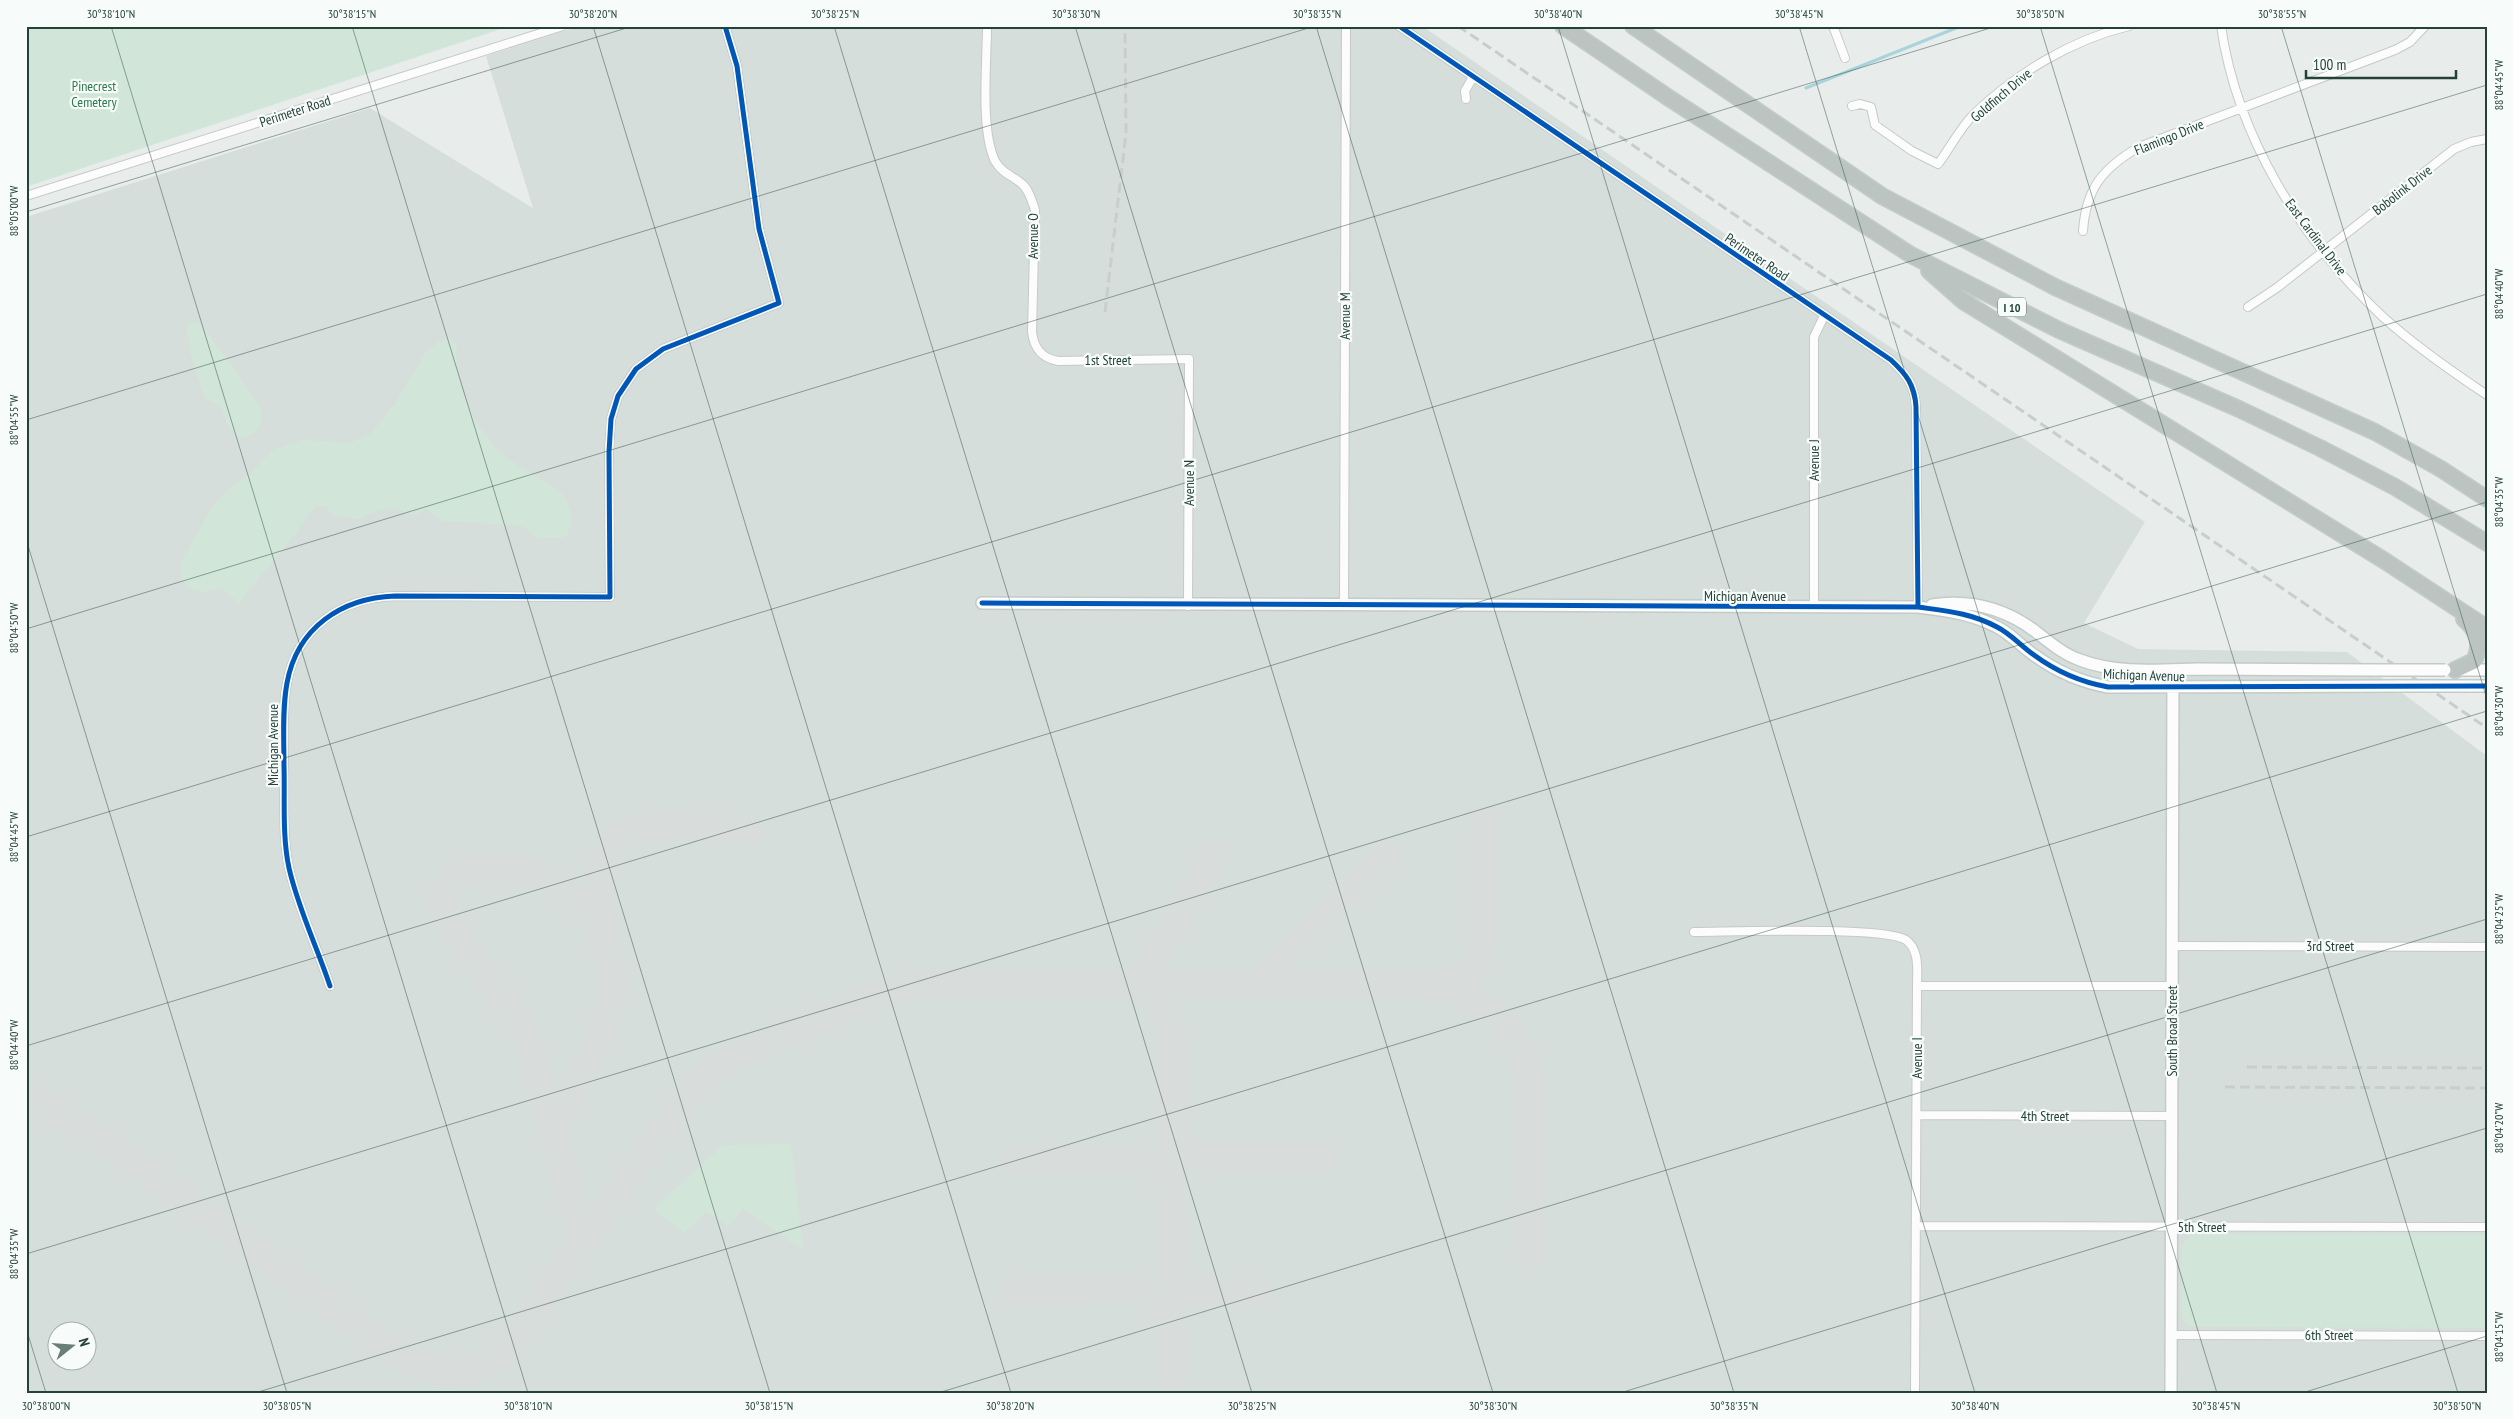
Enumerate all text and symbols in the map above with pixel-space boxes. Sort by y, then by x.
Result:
text: 30°38'10"N [87,6,135,21]
text: 30°38'15"N [328,6,376,21]
text: 30°38'20"N [569,6,617,21]
text: 30°38'25"N [811,6,859,21]
text: 30°38'30"N [1052,6,1100,21]
text: 30°38'35"N [1293,6,1341,21]
text: 30°38'40"N [1534,6,1582,21]
text: 30°38'45"N [1775,6,1823,21]
text: 30°38'50"N [2016,6,2064,21]
text: 30°38'55"N [2258,6,2306,21]
scale bar [2306,48,2456,80]
text: 100 m [2313,55,2346,74]
text: 88°04'45"W [2491,60,2506,110]
street label: Goldfinch Drive [1967,64,2035,126]
park label: Pinecrest Cemetery [71,77,117,111]
street label: Perimeter Road [257,91,333,131]
street label: Flamingo Drive [2132,115,2207,159]
street label: Bobolink Drive [2369,161,2436,219]
text: 88°05'00"W [6,186,21,236]
street label: East Cardinal Drive [2281,195,2351,279]
street label: Avenue O [1024,213,1042,259]
street label: Perimeter Road [1721,229,1793,285]
text: 88°04'40"W [2491,269,2506,319]
street label: Avenue M [1336,292,1354,340]
road number: I 10 [1998,298,2026,316]
street label: 1st Street [1085,351,1132,369]
text: 88°04'55"W [6,395,21,445]
street label: Avenue J [1805,439,1823,481]
street label: Avenue N [1180,460,1198,506]
text: 88°04'35"W [2491,477,2506,527]
street label: Michigan Avenue [1704,587,1786,605]
text: 88°04'50"W [6,603,21,653]
street label: Michigan Avenue [2103,665,2185,685]
text: 88°04'30"W [2491,686,2506,736]
street label: Michigan Avenue [264,704,282,786]
text: 88°04'45"W [6,812,21,862]
text: 88°04'25"W [2491,894,2506,944]
street label: 3rd Street [2306,937,2354,955]
street label: South Broad Street [2163,985,2181,1077]
text: 88°04'40"W [6,1020,21,1070]
street label: Avenue I [1908,1037,1926,1079]
text: 88°04'20"W [2491,1103,2506,1153]
street label: 4th Street [2021,1107,2069,1125]
street label: 5th Street [2178,1218,2226,1236]
text: 88°04'35"W [6,1229,21,1279]
text: 88°04'15"W [2491,1312,2506,1362]
north arrow [48,1322,98,1372]
street label: 6th Street [2305,1326,2353,1344]
text: N [75,1336,94,1348]
text: 30°38'00"N [22,1398,70,1413]
text: 30°38'05"N [263,1398,311,1413]
text: 30°38'10"N [504,1398,552,1413]
text: 30°38'15"N [745,1398,793,1413]
text: 30°38'20"N [986,1398,1034,1413]
text: 30°38'25"N [1228,1398,1276,1413]
text: 30°38'30"N [1469,1398,1517,1413]
text: 30°38'35"N [1710,1398,1758,1413]
text: 30°38'40"N [1951,1398,1999,1413]
text: 30°38'45"N [2192,1398,2240,1413]
text: 30°38'50"N [2433,1398,2481,1413]

